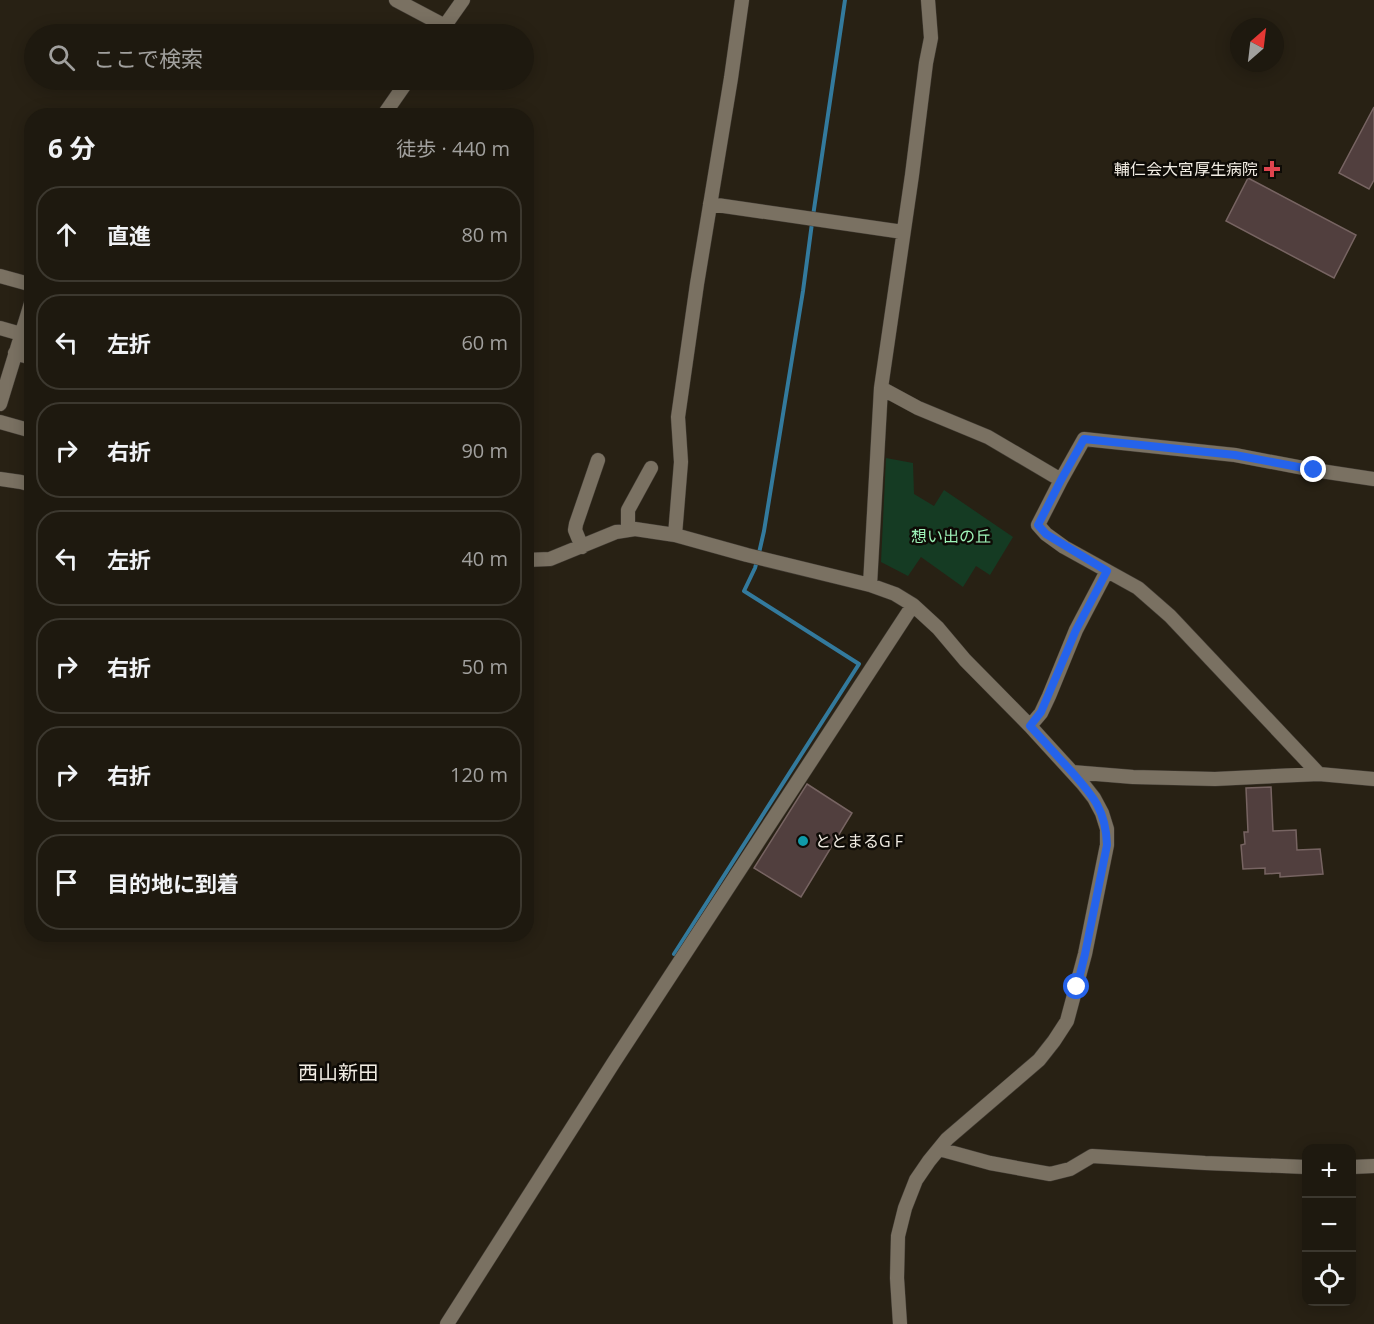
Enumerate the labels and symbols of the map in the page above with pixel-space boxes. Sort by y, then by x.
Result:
north arrow [1230,18,1284,72]
place label: 輔仁会大宮厚生病院 [1114,158,1258,180]
marker: 輔仁会大宮厚生病院 [1263,160,1281,178]
route end [1300,456,1326,482]
park label: 想い出の丘 [911,525,991,547]
place label: ととまるG F [815,830,903,852]
marker: ととまるG F [796,834,810,848]
route start [1063,973,1089,999]
district label: 西山新田 [298,1059,378,1086]

